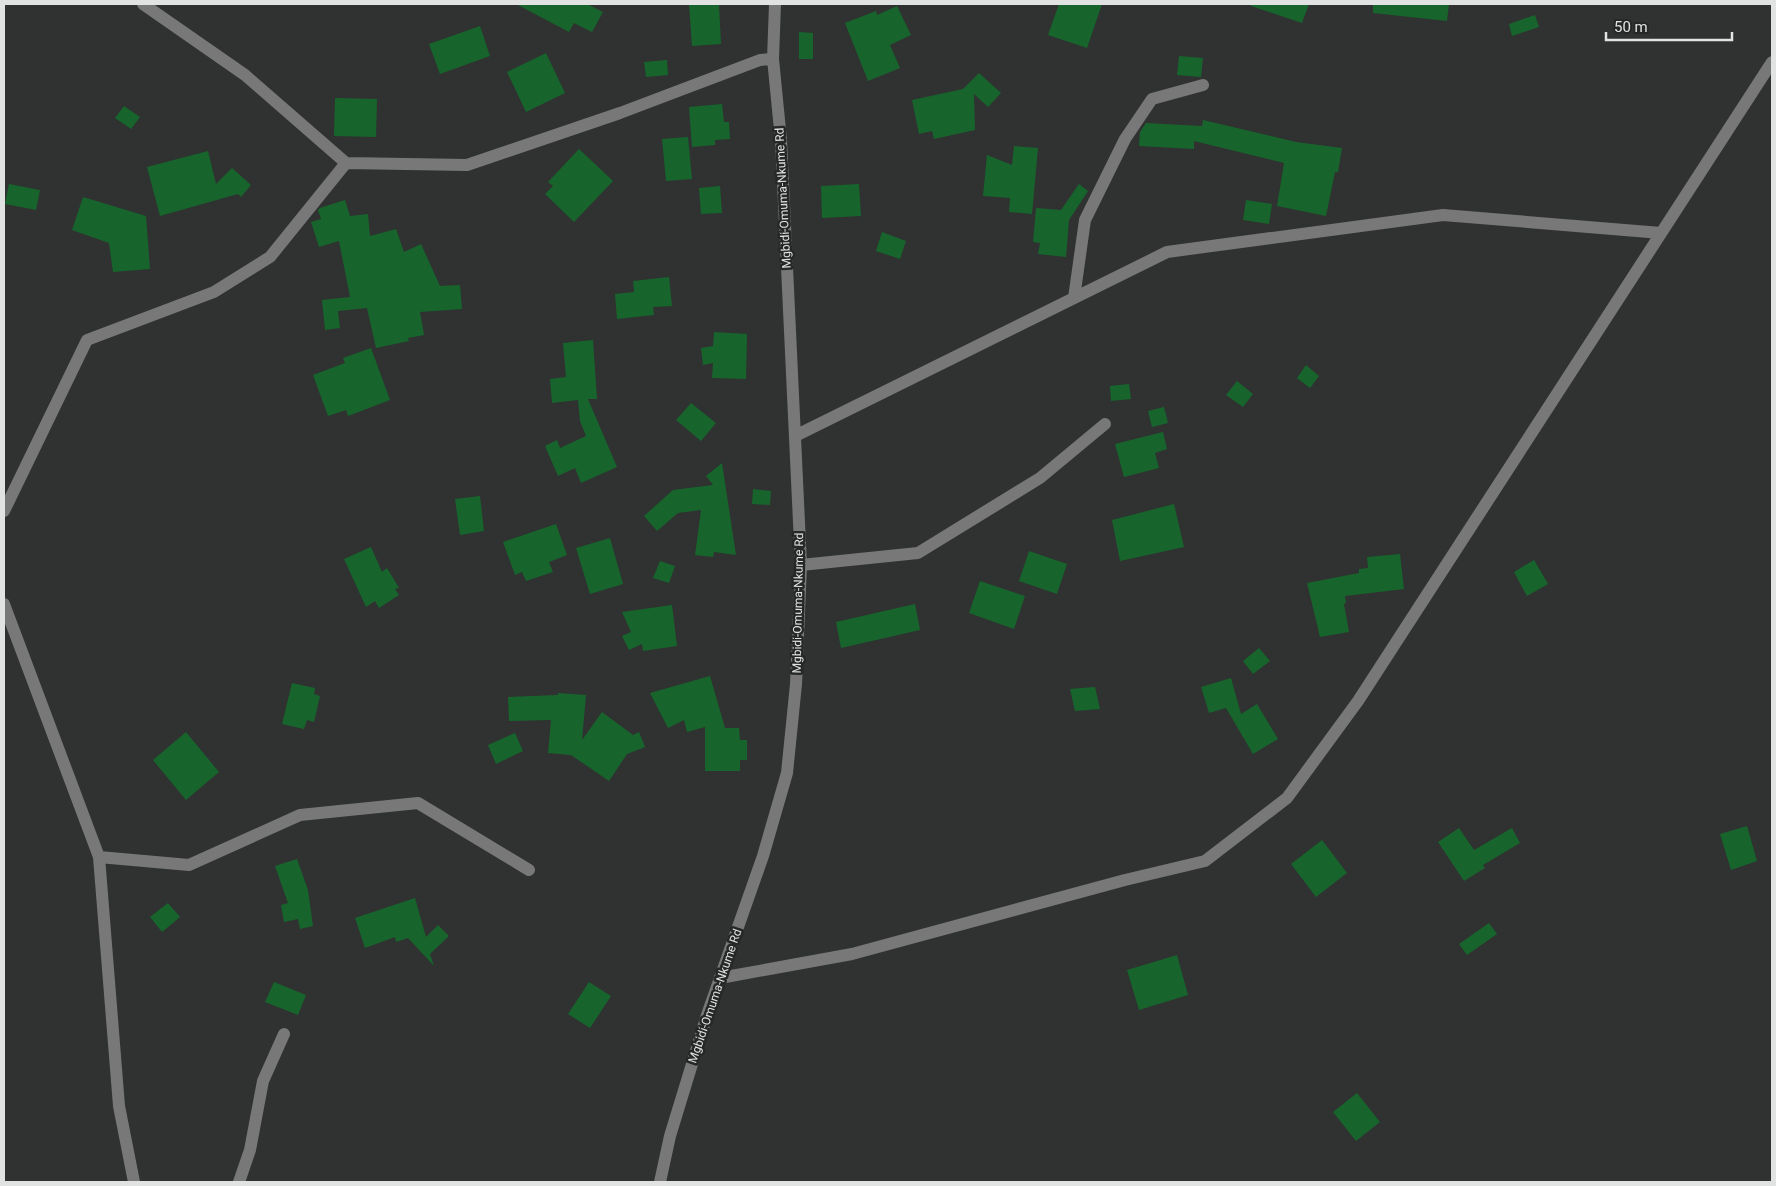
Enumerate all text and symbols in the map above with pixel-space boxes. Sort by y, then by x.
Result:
scale bar [1606,10,1732,42]
text: 50 m [1614,18,1648,36]
street label: Mgbidi-Omuma-Nkume Rd [772,127,794,269]
street label: Mgbidi-Omuma-Nkume Rd [790,532,806,674]
street label: Mgbidi-Omuma-Nkume Rd [685,927,745,1065]

